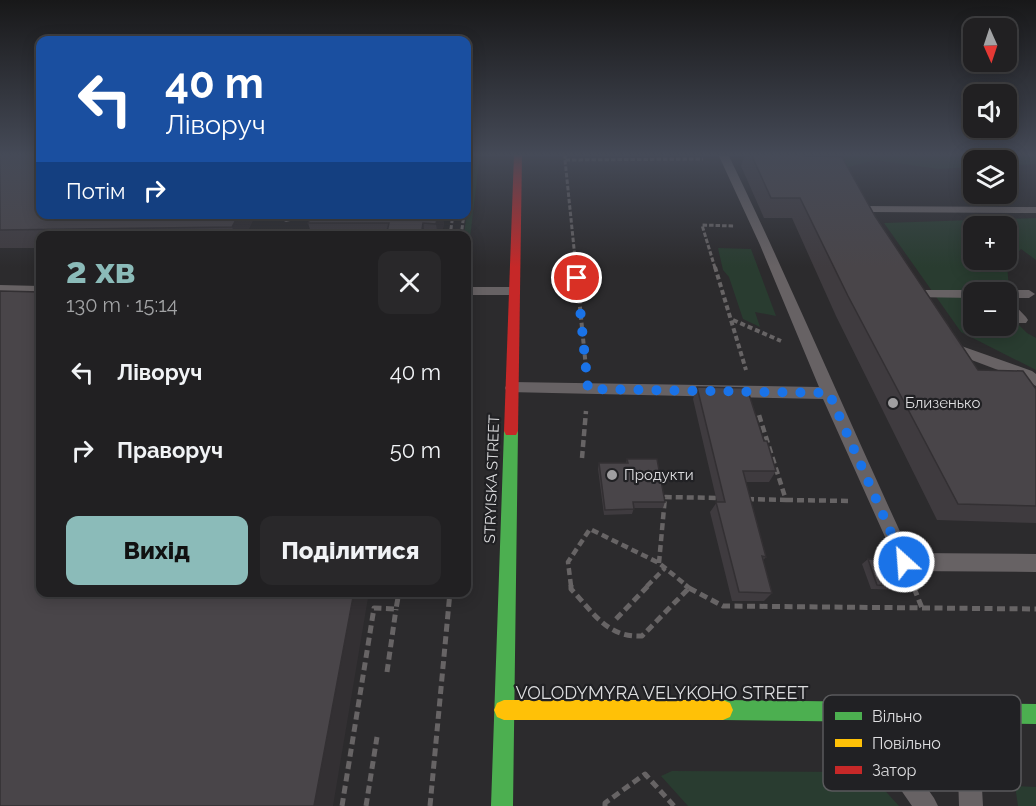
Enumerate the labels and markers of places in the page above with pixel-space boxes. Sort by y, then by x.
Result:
pin [551,252,602,303]
place label: Близенько [905,394,980,412]
marker: Близенько [886,396,900,410]
place label: Продукти [624,466,694,484]
marker: Продукти [605,468,619,482]

